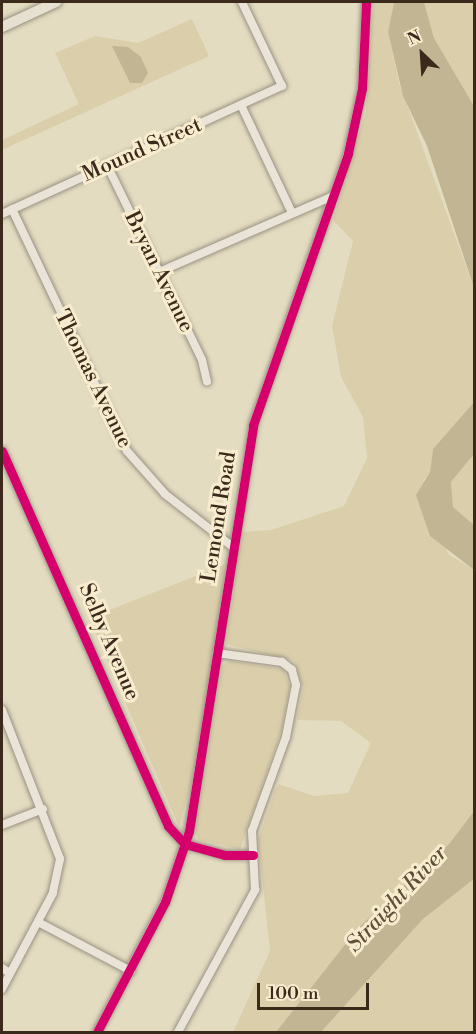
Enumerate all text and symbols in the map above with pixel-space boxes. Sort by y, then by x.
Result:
north arrow [392,24,452,84]
text: N [404,26,424,49]
street label: Mound Street [78,112,206,188]
street label: Bryan Avenue [119,207,199,337]
street label: Thomas Avenue [49,306,137,452]
street label: Lemond Road [196,450,242,584]
street label: Selby Avenue [73,580,145,704]
water label: Straight River [341,840,453,958]
scale bar [260,971,372,1009]
text: 100 m [268,982,319,1005]

